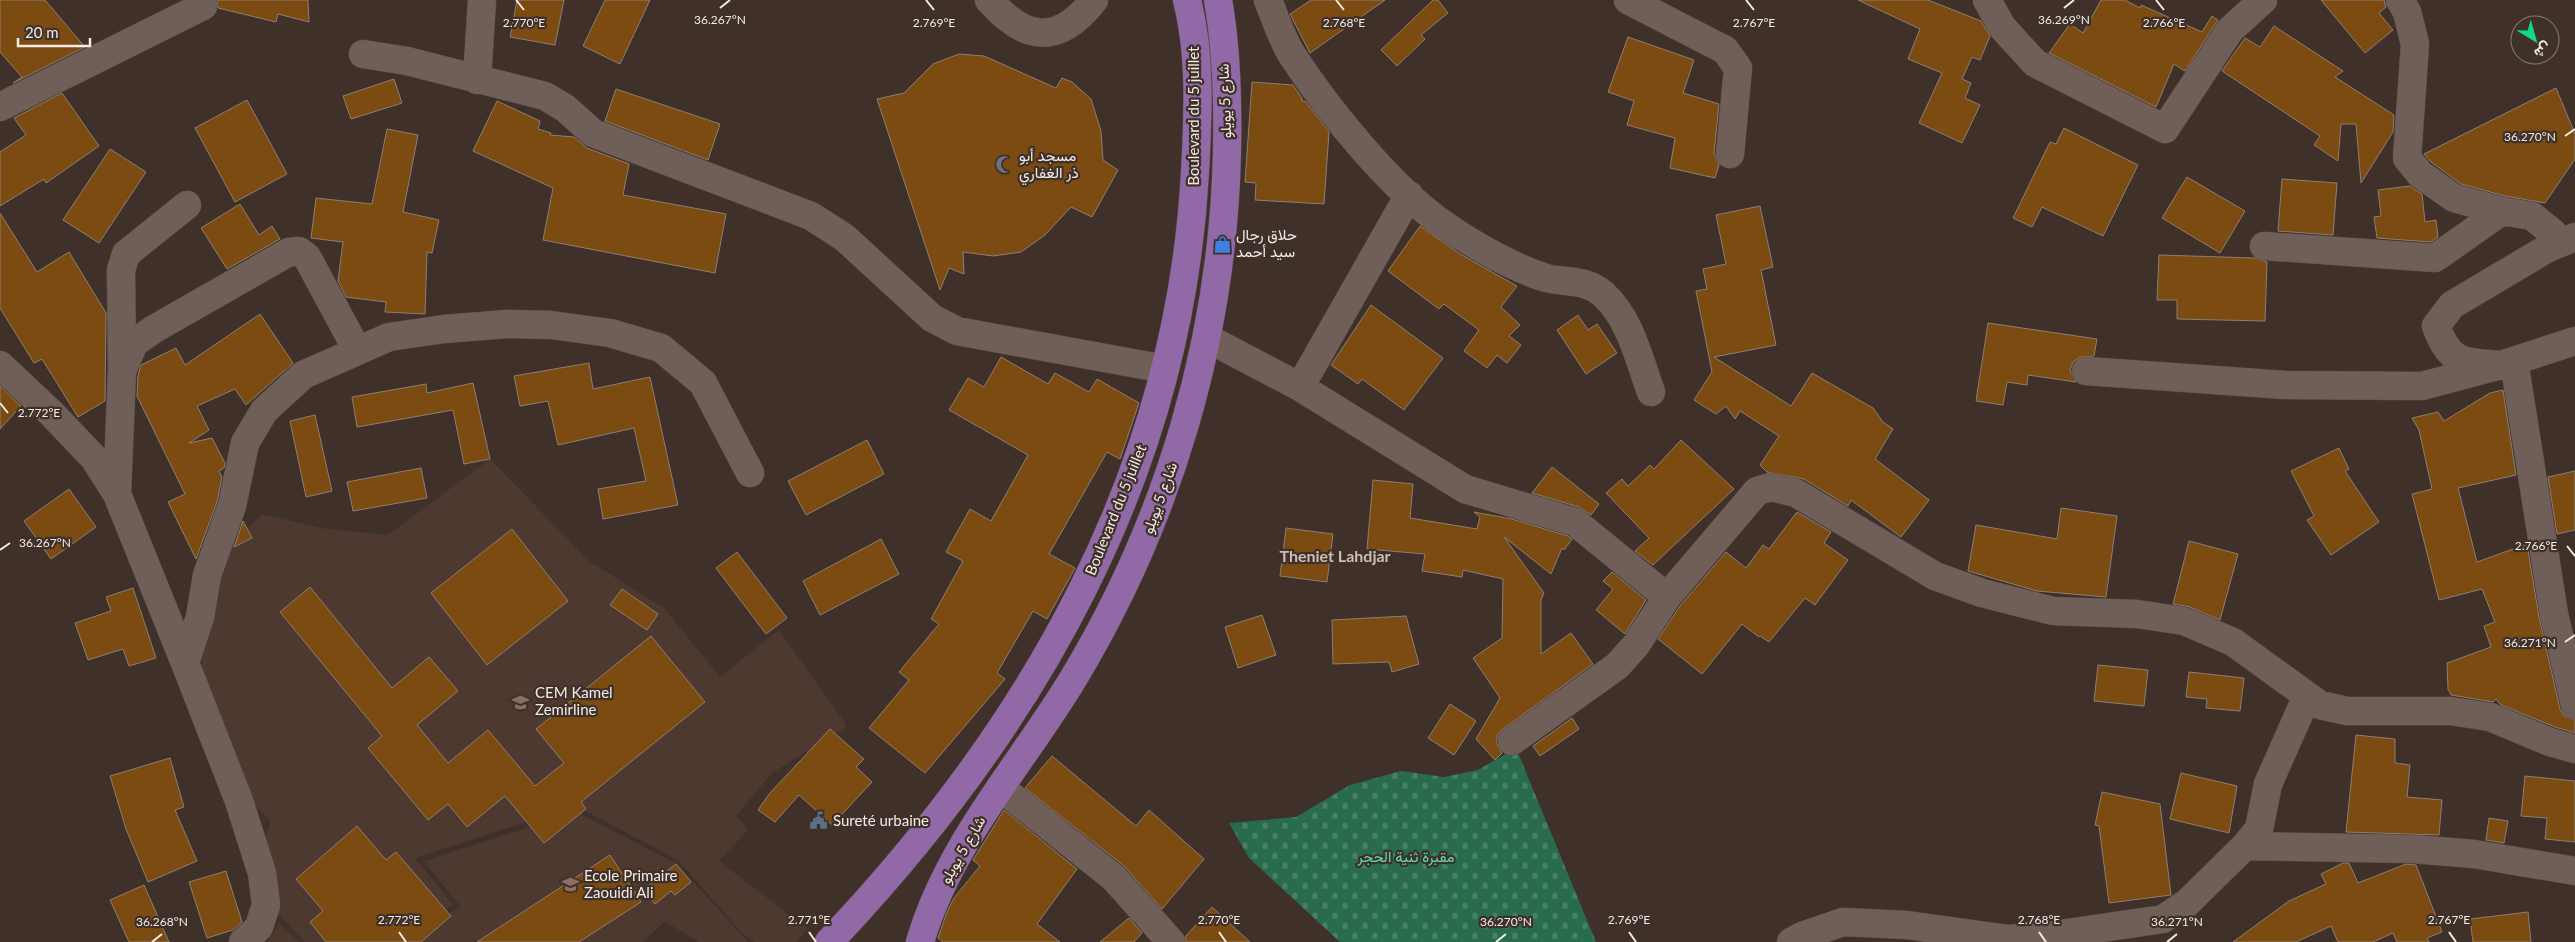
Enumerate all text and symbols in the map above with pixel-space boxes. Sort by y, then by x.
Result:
text: 36.267°N [694,12,746,27]
text: 36.269°N [2038,12,2090,27]
scale bar [18,15,90,47]
text: 2.770°E [503,15,545,30]
text: 2.769°E [913,15,955,30]
text: 2.768°E [1323,15,1365,30]
text: 2.767°E [1733,15,1775,30]
text: 2.766°E [2143,15,2185,30]
north arrow [2510,15,2560,65]
text: 20 m [25,23,59,41]
text: ش [2531,38,2555,63]
street label: Boulevard du 5 juillet [1184,46,1202,186]
street label: شارع 5 يويلو [1214,63,1237,139]
text: 36.270°N [2504,129,2556,144]
place label: مسجد أبو ذر الغفاري [1019,146,1079,186]
mosque icon: مسجد أبو ذر الغفاري [995,155,1015,175]
place label: حلاق رجال سيد أحمد [1236,225,1297,261]
shop icon: حلاق رجال سيد أحمد [1212,234,1232,254]
text: 2.772°E [18,405,60,420]
street label: Boulevard du 5 juillet [1081,441,1150,578]
street label: شارع 5 يويلو [1138,459,1183,537]
text: 36.267°N [19,535,71,550]
text: 2.766°E [2515,538,2557,553]
district label: Theniet Lahdjar [1279,546,1391,565]
text: 36.271°N [2504,635,2556,650]
place label: CEM Kamel Zemirline [535,683,613,718]
school or university icon: CEM Kamel Zemirline [511,692,531,712]
public building icon: Sureté urbaine [809,811,829,831]
place label: Sureté urbaine [833,811,929,829]
street label: شارع 5 يويلو [936,812,991,888]
park label: مقبرة ثنية الحجر [1356,847,1455,866]
place label: Ecole Primaire Zaouidi Ali [584,866,678,901]
school or university icon: Ecole Primaire Zaouidi Ali [560,875,580,895]
text: 2.772°E [378,912,420,927]
text: 2.771°E [788,912,830,927]
text: 2.770°E [1198,912,1240,927]
text: 2.769°E [1608,912,1650,927]
text: 2.768°E [2018,912,2060,927]
text: 2.767°E [2428,912,2470,927]
text: 36.268°N [136,914,188,929]
text: 36.270°N [1480,914,1532,929]
text: 36.271°N [2151,914,2203,929]

